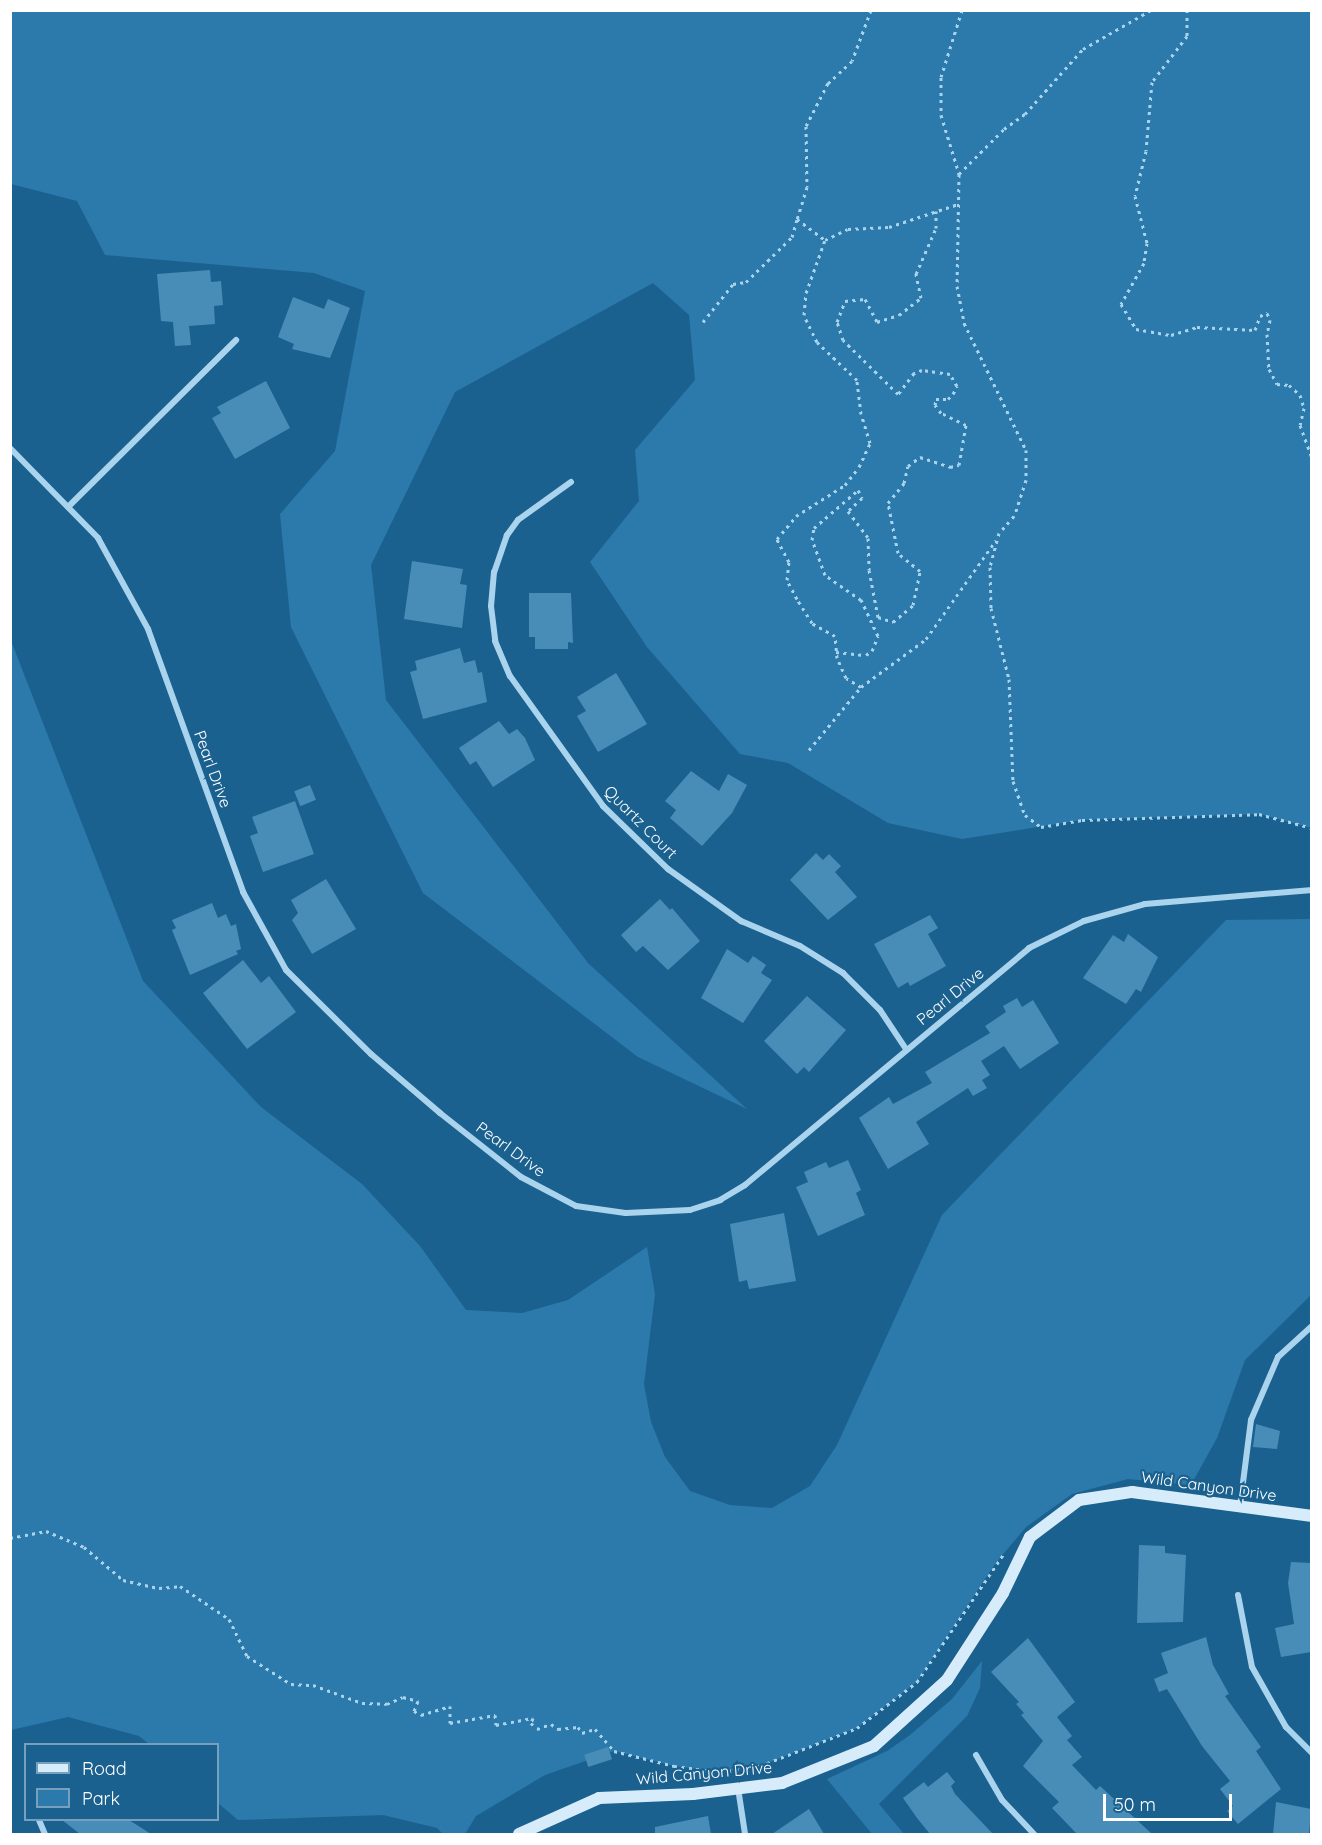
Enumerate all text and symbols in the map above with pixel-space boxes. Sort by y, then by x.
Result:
street label: Pearl Drive [190,728,236,810]
street label: Quartz Court [600,781,682,863]
street label: Pearl Drive [913,963,987,1029]
street label: Pearl Drive [473,1117,549,1181]
street label: Wild Canyon Drive [1140,1467,1278,1505]
legend [24,1743,219,1821]
text: Road [82,1757,127,1780]
street label: Wild Canyon Drive [635,1757,773,1789]
scale bar [1106,1782,1235,1820]
text: Park [82,1787,120,1810]
text: 50 m [1114,1793,1156,1816]

